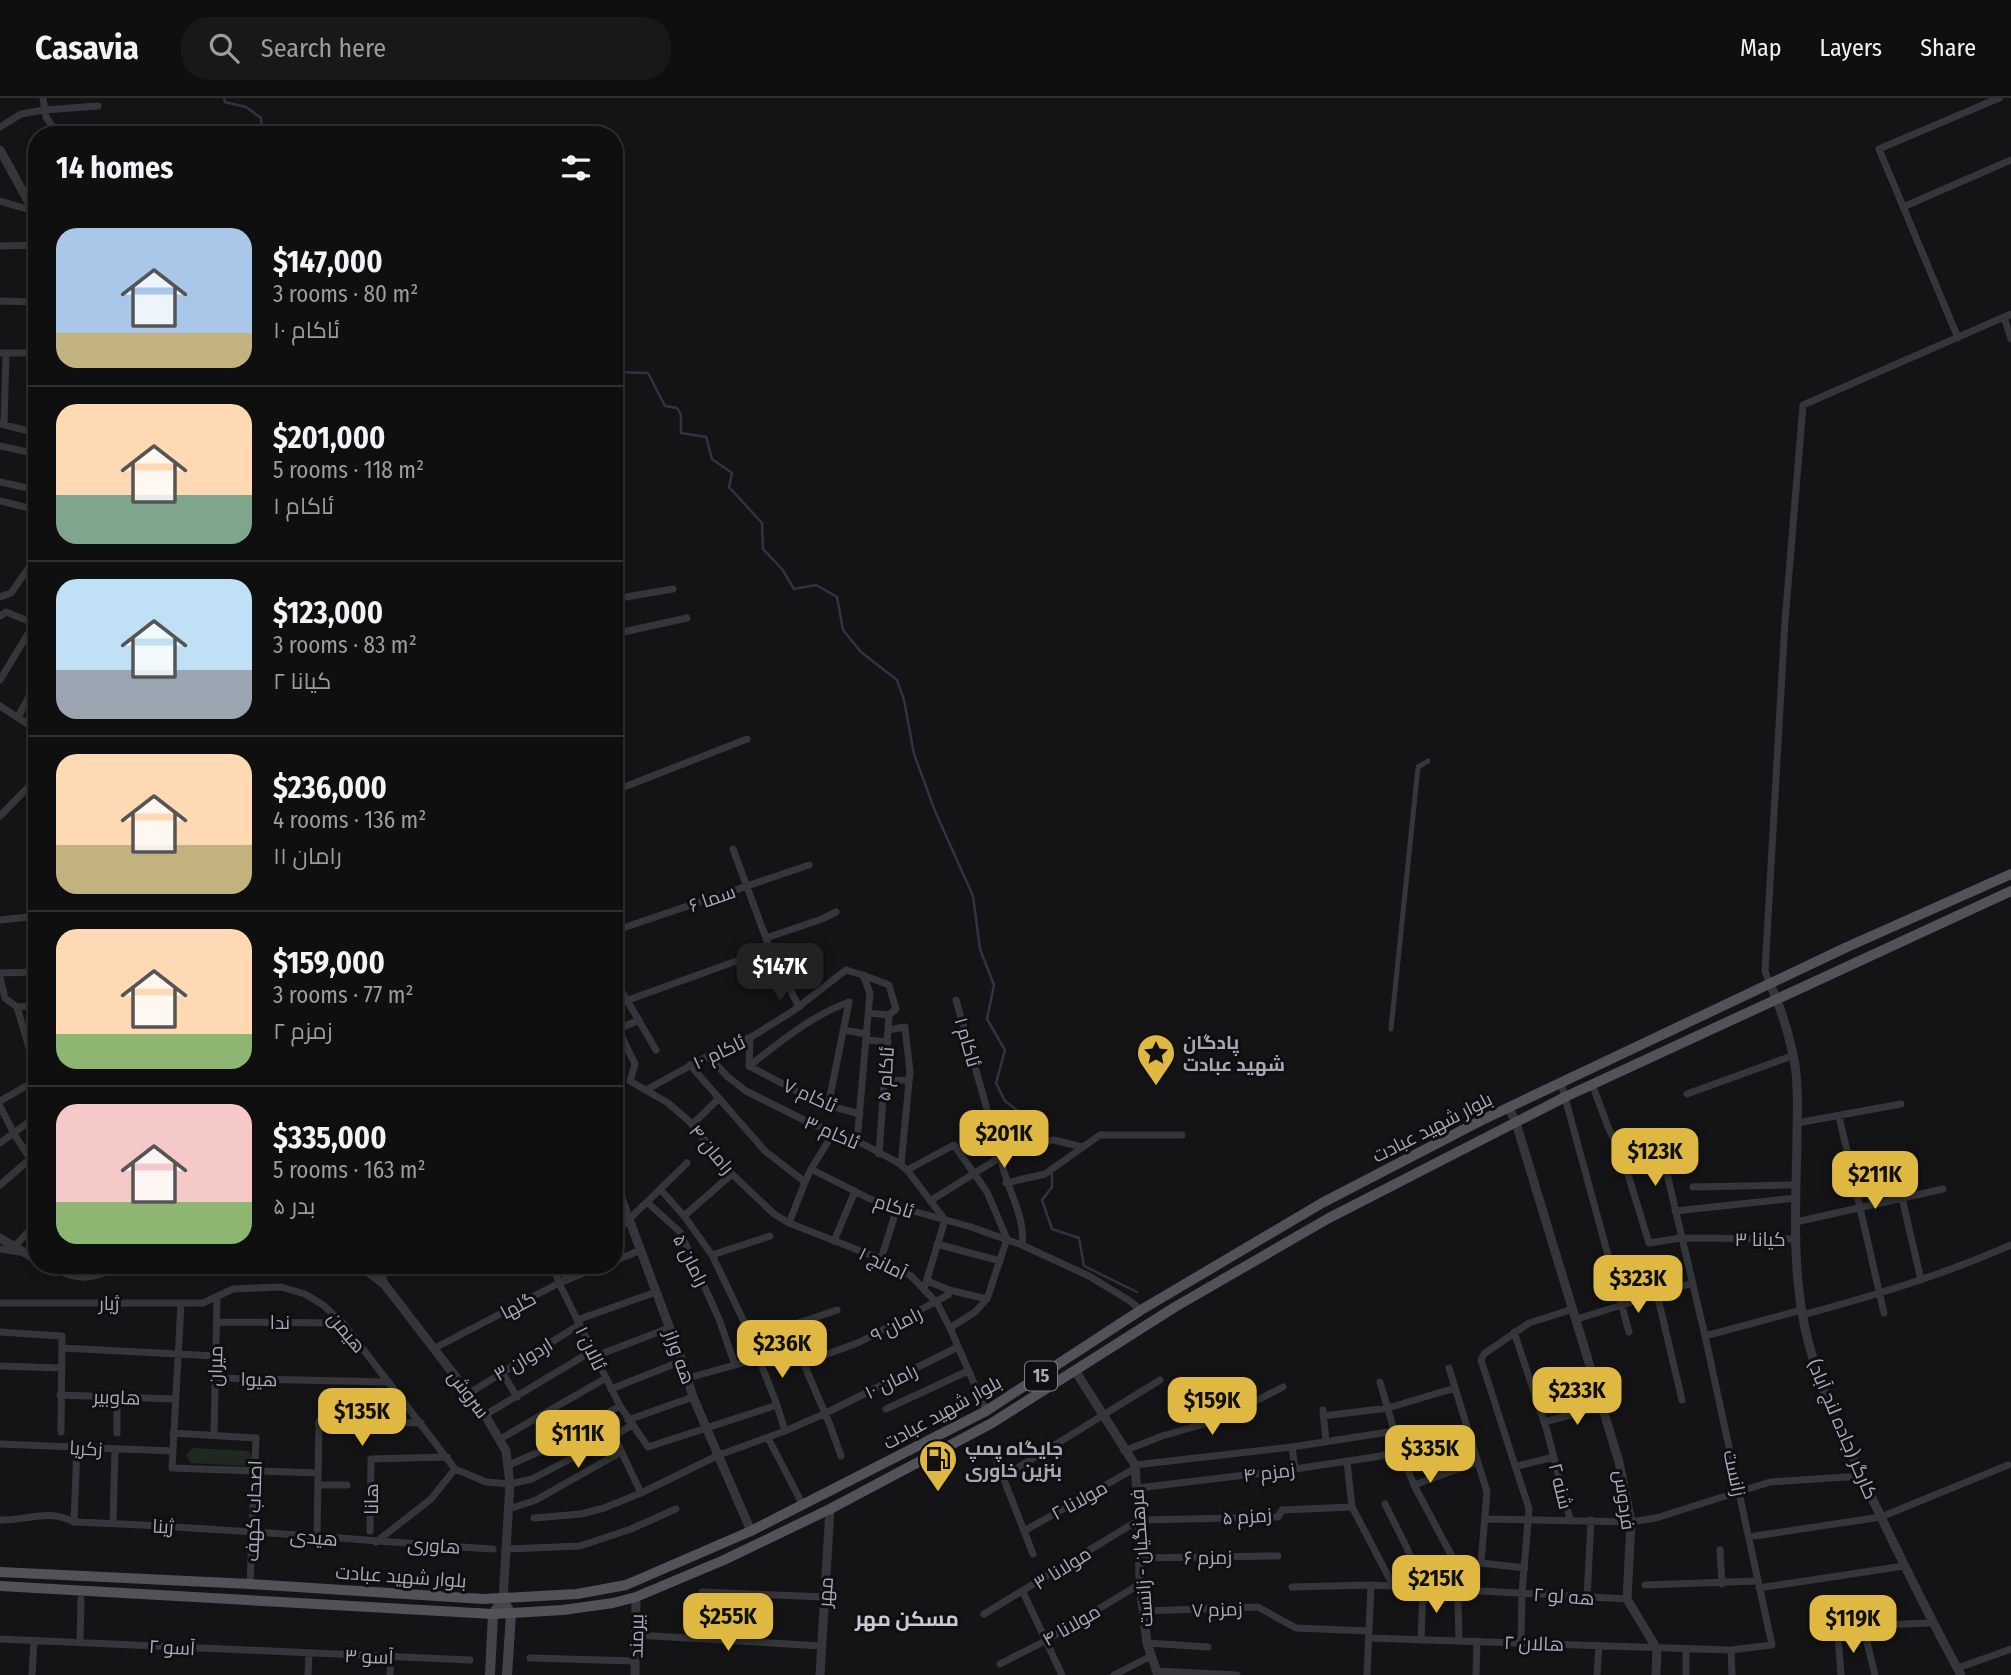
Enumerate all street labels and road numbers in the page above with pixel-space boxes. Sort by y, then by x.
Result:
street label: سما ۶ [686,880,738,917]
street label: ئاکام ۱ [948,1015,986,1070]
street label: ئاکام ۱۰ [689,1030,750,1076]
street label: ئاکام ۵ [872,1046,901,1102]
street label: ئاکام ۷ [779,1073,840,1119]
street label: بلوار شهید عبادت [1368,1087,1496,1168]
street label: ئاکام ۳ [800,1111,863,1156]
street label: رامان ۴ [684,1120,739,1179]
street label: ئاکام [871,1190,916,1225]
street label: کیانا ۳ [1734,1228,1786,1251]
street label: رامان ۵ [668,1230,713,1290]
street label: آمانج ۱ [854,1242,910,1287]
street label: گلها [497,1287,540,1324]
street label: ژیار [98,1292,119,1315]
street label: رامان ۹ [867,1302,926,1347]
street label: هیمن [323,1307,370,1358]
street label: ندا [270,1311,290,1334]
street label: ئالان ۱ [570,1323,611,1374]
street label: هه وراز [659,1326,700,1387]
street label: اردوان ۳ [490,1333,557,1386]
street label: میران [204,1345,227,1387]
street label: کارگر (جاده لنج آباد) [1801,1356,1882,1503]
street label: رامان ۱۰ [861,1359,921,1404]
road number: 15 [1025,1362,1057,1391]
street label: سروش [443,1366,494,1423]
street label: هیوا [240,1368,278,1391]
street label: بلوار شهید عبادت [879,1370,1005,1454]
street label: هاوبیر [92,1385,141,1410]
street label: زکریا [69,1436,103,1461]
street label: زانست [1718,1448,1751,1499]
street label: زمزم ۴ [1242,1458,1296,1489]
street label: اصحاب کهف [240,1460,267,1562]
street label: شنه ۲ [1544,1461,1577,1512]
street label: فردوس [1609,1469,1640,1531]
street label: مولانا ۲ [1047,1476,1111,1525]
street label: هانا [360,1483,383,1515]
street label: فرهنگیان - زانست [1125,1488,1158,1628]
street label: زمزم ۵ [1221,1503,1273,1532]
street label: ژینا [152,1514,174,1539]
street label: هیدی [289,1524,339,1551]
street label: هاوری [407,1532,461,1559]
street label: مولانا ۳ [1029,1542,1095,1595]
street label: زمزم ۶ [1184,1546,1232,1571]
street label: بلوار شهید عبادت [335,1560,467,1593]
street label: مهر [813,1576,838,1609]
street label: هه لو ۲ [1533,1583,1595,1610]
street label: زمزم ۷ [1191,1597,1243,1624]
street label: مولانا ۴ [1038,1600,1104,1651]
street label: بیرمند [625,1614,648,1658]
street label: هالان ۲ [1504,1631,1564,1656]
street label: آسو ۲ [148,1635,196,1660]
street label: آسو ۳ [344,1644,394,1669]

